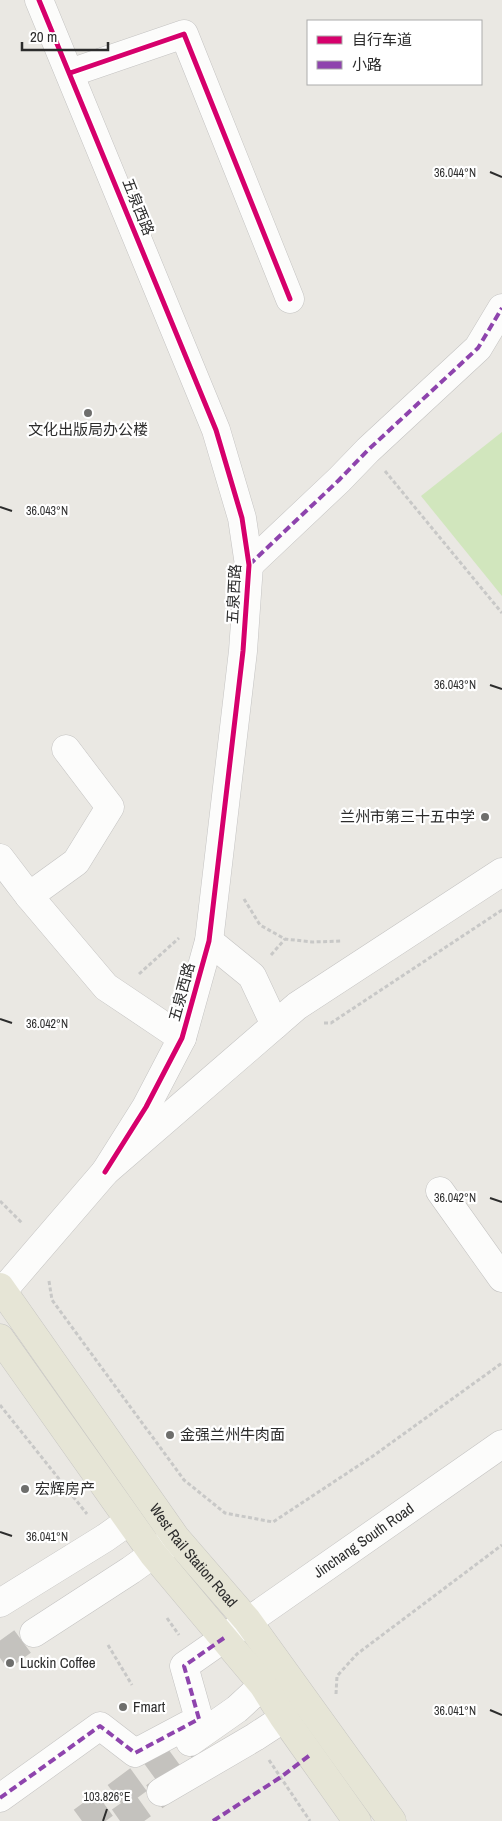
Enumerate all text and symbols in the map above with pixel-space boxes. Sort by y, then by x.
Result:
scale bar [22,20,109,52]
legend [307,20,482,85]
text: 20 m [30,26,57,47]
text: 自行车道 [352,29,412,50]
text: 小路 [352,54,382,75]
text: 36.044°N [434,165,476,181]
street label: 五泉西路 [117,175,159,239]
marker: 文化出版局办公楼 [82,407,94,419]
place label: 文化出版局办公楼 [28,419,148,440]
text: 36.043°N [26,503,68,519]
street label: 五泉西路 [221,563,246,624]
text: 36.043°N [434,677,476,693]
place label: 兰州市第三十五中学 [340,806,475,827]
marker: 兰州市第三十五中学 [479,811,491,823]
street label: 五泉西路 [164,960,199,1024]
text: 36.042°N [26,1016,68,1032]
text: 36.042°N [434,1190,476,1206]
place label: 金强兰州牛肉面 [180,1424,285,1445]
marker: 金强兰州牛肉面 [164,1429,176,1441]
place label: 宏辉房产 [35,1478,95,1499]
marker: 宏辉房产 [19,1483,31,1495]
street label: Jinchang South Road [309,1498,418,1583]
street label: West Rail Station Road [145,1499,242,1612]
text: 36.041°N [26,1529,68,1545]
place label: Luckin Coffee [20,1652,96,1673]
marker: Luckin Coffee [4,1657,16,1669]
place label: Fmart [133,1696,166,1717]
marker: Fmart [117,1701,129,1713]
text: 36.041°N [434,1703,476,1719]
text: 103.826°E [84,1789,130,1805]

